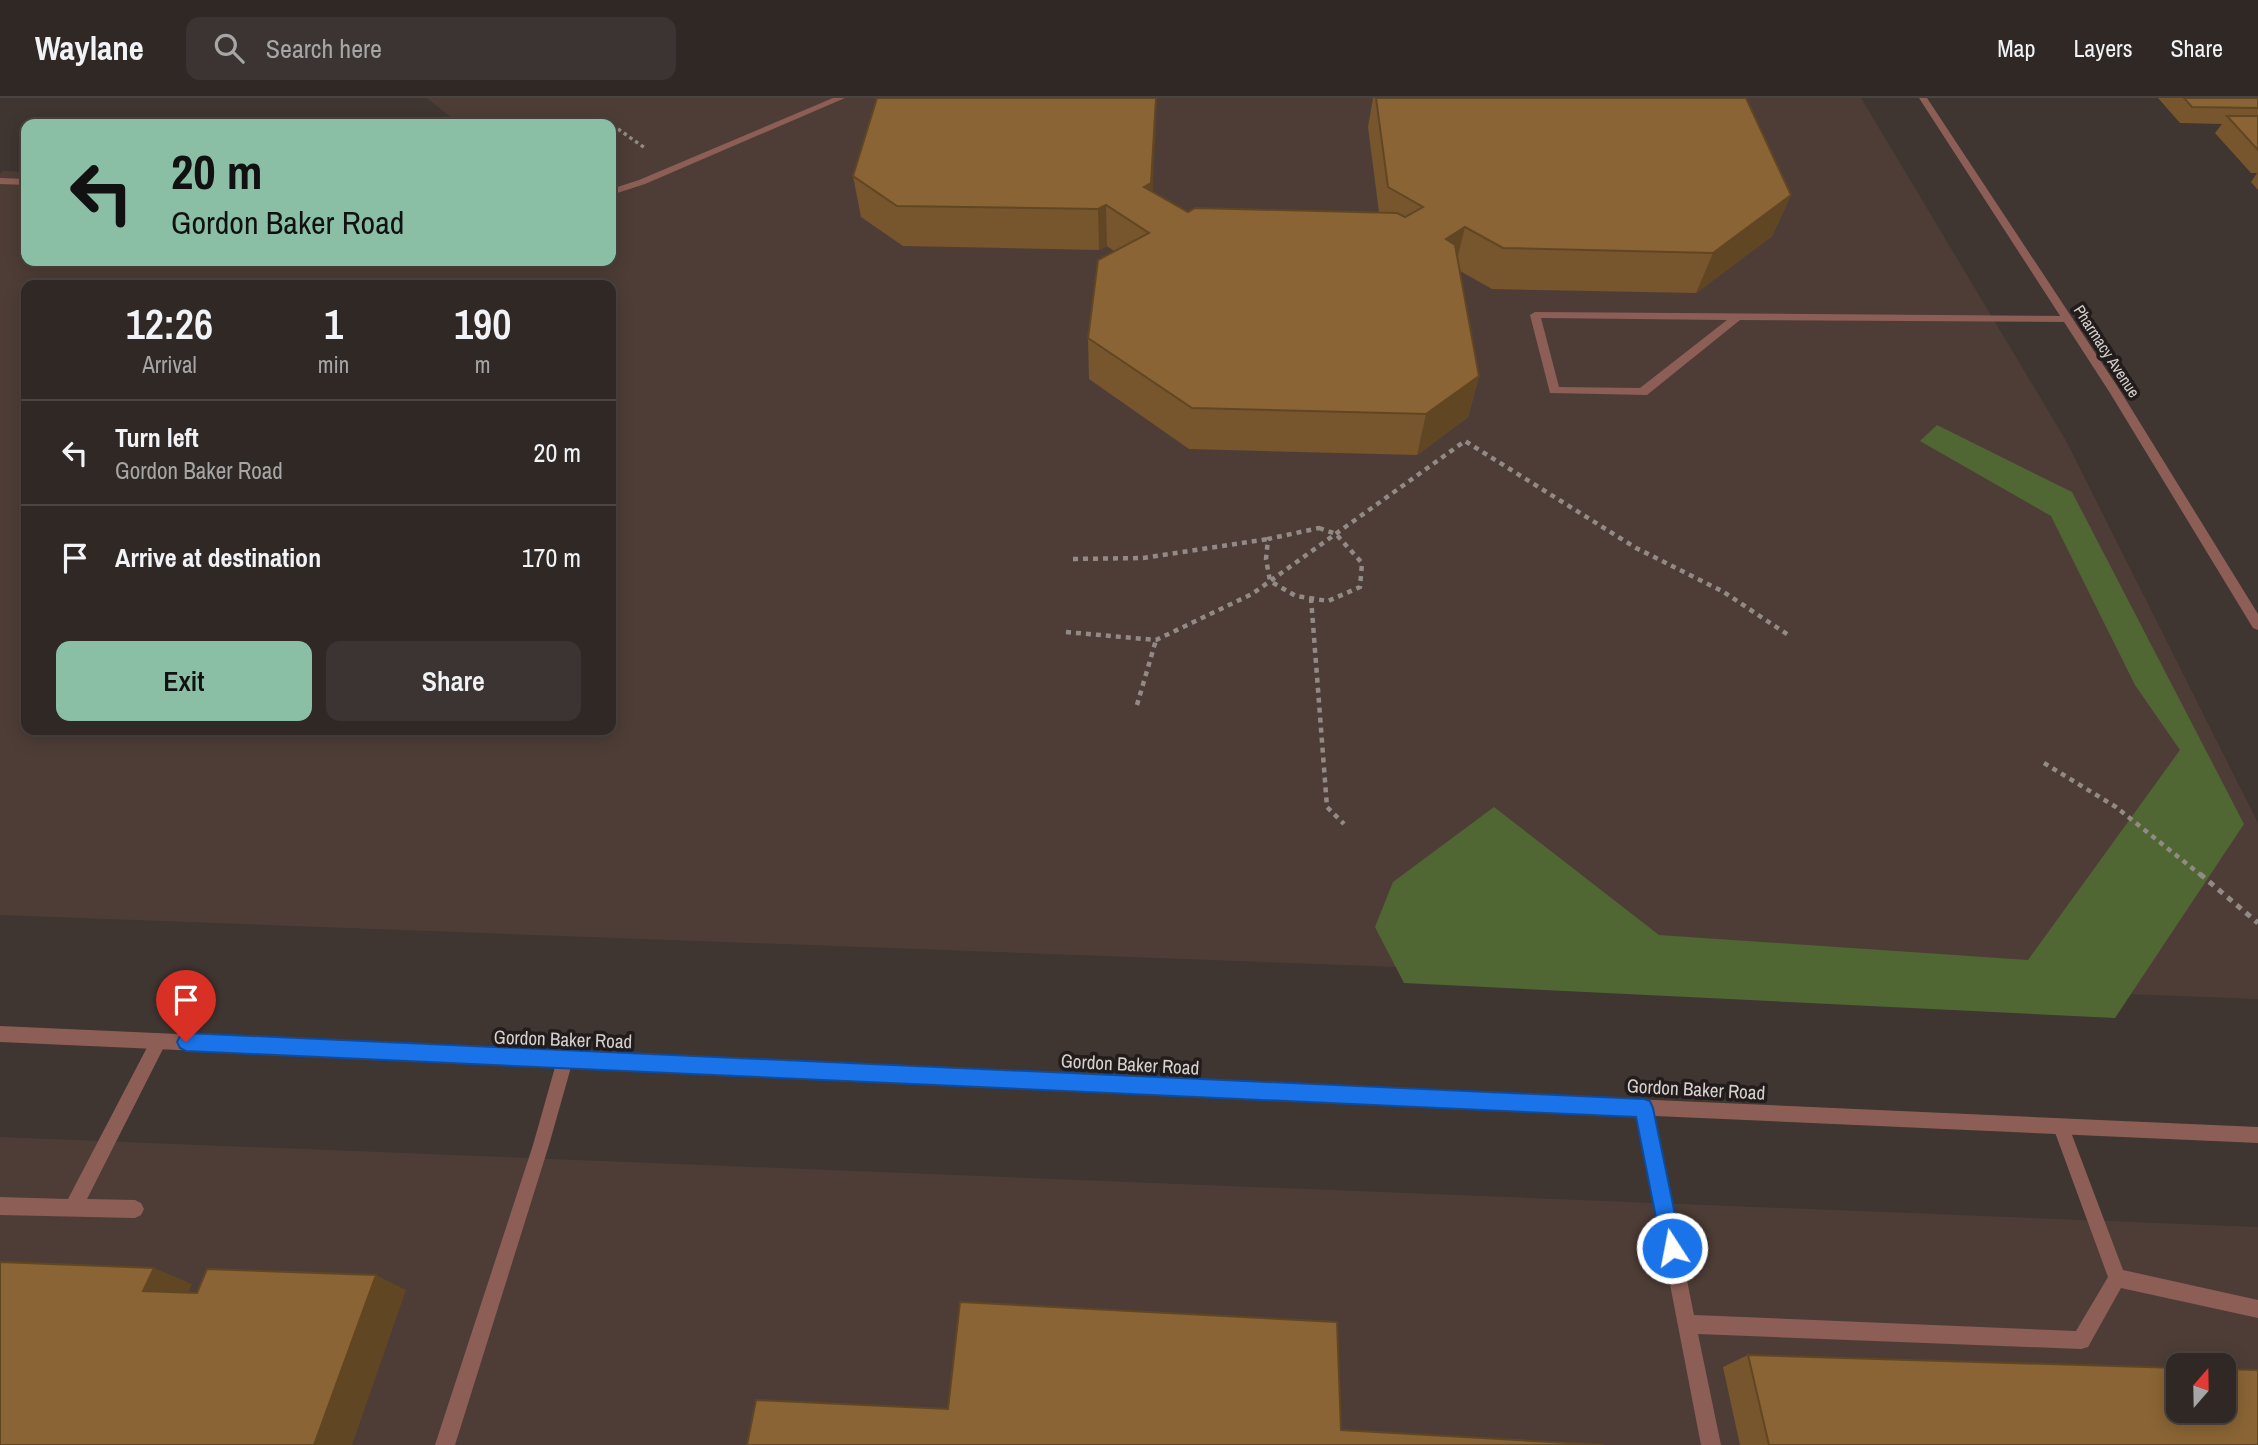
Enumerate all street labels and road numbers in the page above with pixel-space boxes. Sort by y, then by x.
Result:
street label: Pharmacy Avenue [2069,300,2145,402]
street label: Gordon Baker Road [493,1024,633,1054]
street label: Gordon Baker Road [1060,1047,1200,1081]
street label: Gordon Baker Road [1626,1072,1766,1106]

